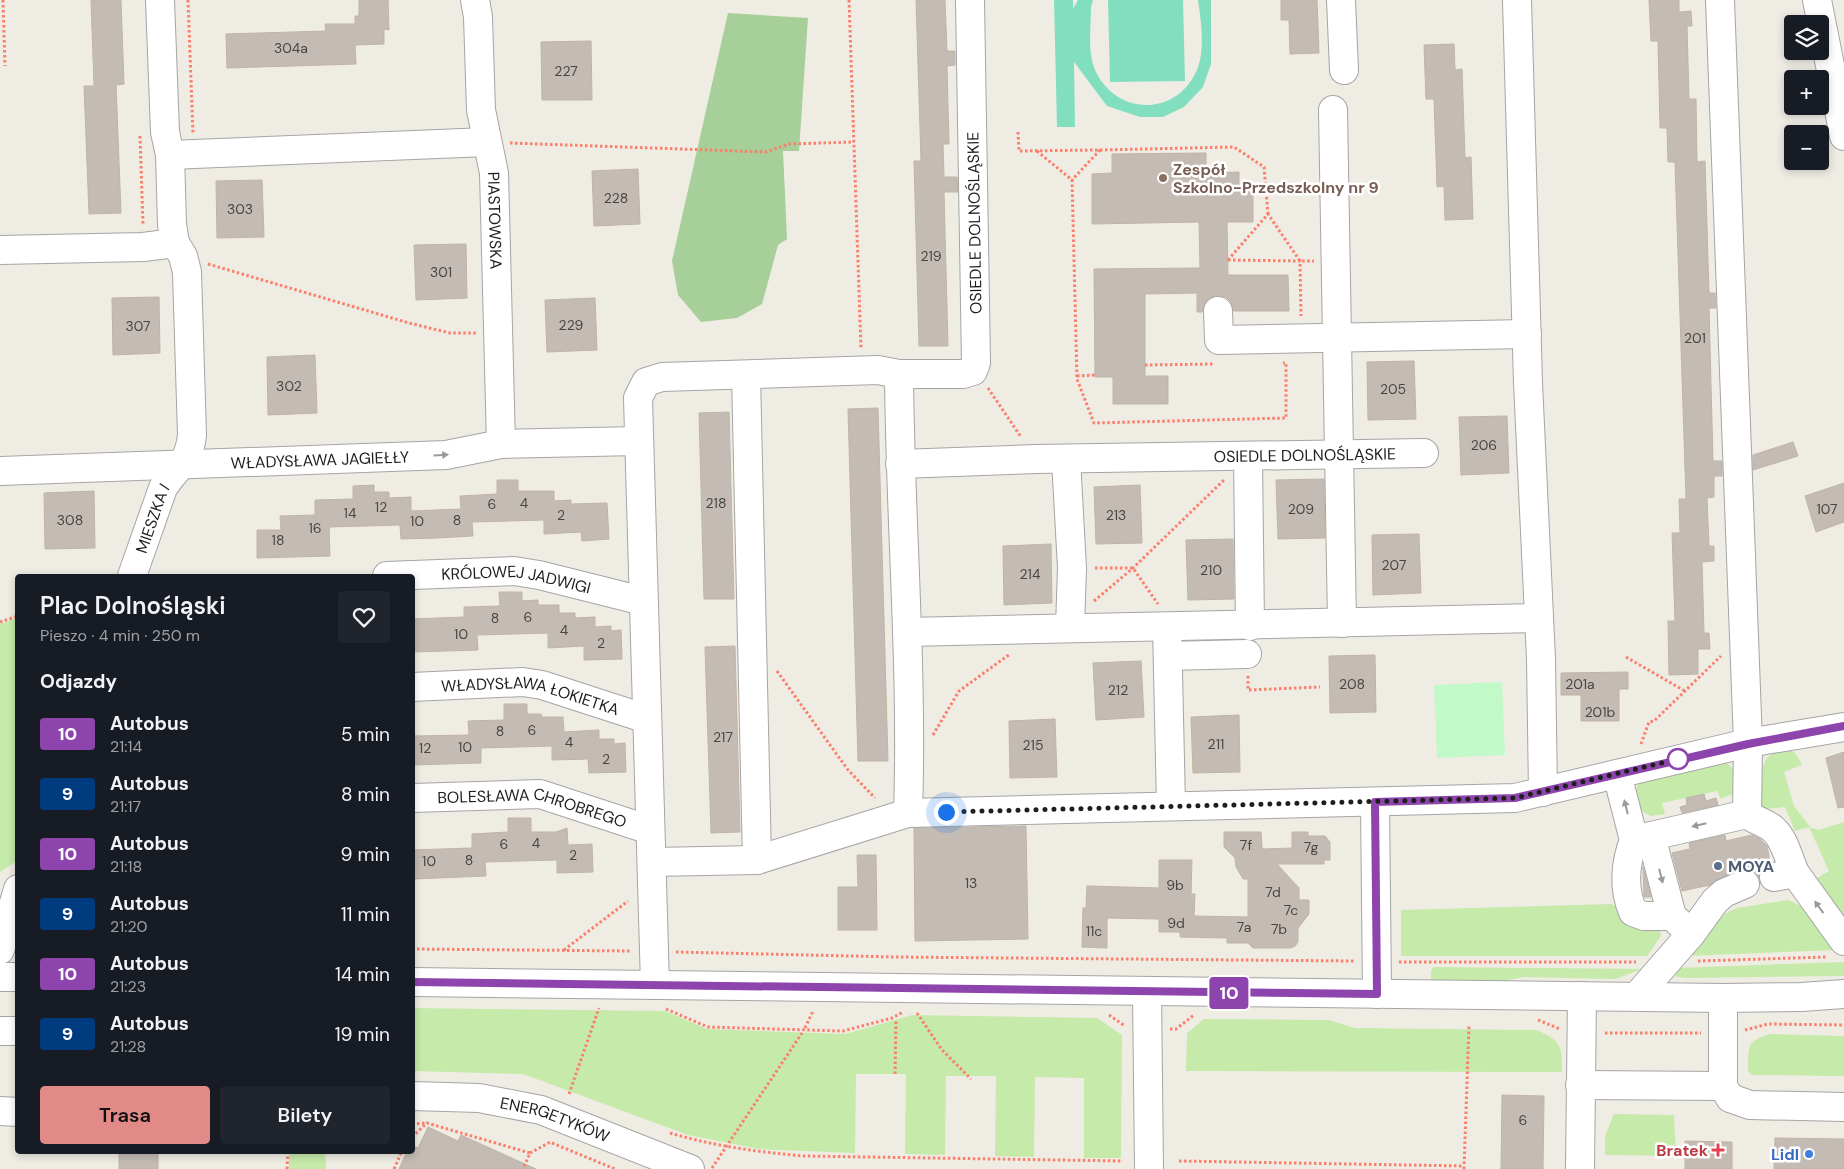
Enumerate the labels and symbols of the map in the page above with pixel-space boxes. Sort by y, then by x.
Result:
house number: 304a [274,39,308,57]
house number: 227 [554,62,578,80]
street label: OSIEDLE DOLNOŚLĄSKIE [962,132,987,314]
place label: Zespół Szkolno-Przedszkolny nr 9 [1173,159,1379,198]
street label: PIASTOWSKA [483,171,506,270]
marker: Zespół Szkolno-Przedszkolny nr 9 [1157,172,1169,184]
house number: 228 [604,189,628,207]
house number: 303 [227,200,253,218]
house number: 219 [920,247,942,265]
house number: 301 [430,263,452,281]
house number: 229 [559,316,584,334]
house number: 307 [125,317,151,335]
house number: 201 [1684,329,1706,347]
house number: 302 [276,377,302,395]
house number: 205 [1380,380,1406,398]
house number: 206 [1471,436,1497,454]
street label: OSIEDLE DOLNOŚLĄSKIE [1214,443,1396,467]
street label: WŁADYSŁAWA JAGIEŁŁY [230,446,409,474]
one-way arrow [434,451,450,459]
street label: MIESZKA I [131,479,174,556]
house number: 4 [520,494,529,512]
house number: 218 [706,494,726,512]
house number: 6 [488,495,496,513]
house number: 12 [375,498,387,516]
house number: 209 [1288,500,1314,518]
house number: 107 [1816,500,1838,518]
house number: 14 [344,504,357,522]
house number: 2 [557,506,565,524]
house number: 213 [1106,506,1126,524]
house number: 308 [57,511,83,529]
house number: 8 [453,511,461,529]
house number: 10 [410,512,424,530]
house number: 16 [308,519,322,537]
house number: 18 [272,531,284,549]
house number: 207 [1382,556,1406,574]
street label: KRÓLOWEJ JADWIGI [441,561,593,599]
house number: 210 [1200,561,1222,579]
house number: 214 [1020,565,1041,583]
house number: 6 [524,608,532,626]
house number: 8 [491,609,499,627]
house number: 4 [560,621,569,639]
house number: 10 [454,625,468,643]
house number: 2 [597,634,605,652]
street label: WŁADYSŁAWA ŁOKIETKA [440,672,622,720]
house number: 208 [1339,675,1365,693]
house number: 201a [1565,675,1595,693]
house number: 212 [1108,681,1128,699]
house number: 201b [1585,703,1616,721]
house number: 6 [528,721,536,739]
house number: 8 [496,722,504,740]
house number: 217 [713,728,733,746]
house number: 4 [565,733,574,751]
house number: 211 [1208,735,1224,753]
house number: 215 [1023,736,1043,754]
house number: 10 [458,738,472,756]
house number: 12 [419,739,431,757]
unlabelled marker [1667,748,1689,770]
house number: 2 [602,750,610,768]
street label: BOLESŁAWA CHROBREGO [437,784,629,833]
your location [934,800,959,825]
one-way arrow [1622,800,1630,815]
one-way arrow [1692,821,1707,829]
house number: 4 [532,834,541,852]
house number: 6 [500,835,508,853]
house number: 7f [1240,836,1252,854]
house number: 7g [1304,838,1319,856]
house number: 2 [569,846,577,864]
house number: 8 [465,851,473,869]
house number: 10 [422,852,436,870]
place label: MOYA [1728,856,1774,877]
marker: MOYA [1712,860,1724,872]
one-way arrow [1657,868,1665,883]
house number: 13 [965,874,977,892]
house number: 9b [1166,876,1184,894]
house number: 7d [1265,883,1281,901]
one-way arrow [1814,900,1824,914]
house number: 7c [1284,901,1298,919]
house number: 9d [1167,914,1185,932]
house number: 7a [1237,918,1251,936]
house number: 7b [1271,920,1287,938]
house number: 11c [1086,922,1102,940]
line badge: 10 [1206,977,1252,1009]
street label: ENERGETYKÓW [498,1092,613,1147]
house number: 6 [1519,1111,1527,1129]
place label: Bratek [1656,1140,1709,1161]
marker: Bratek [1712,1144,1724,1156]
place label: Lidl [1771,1144,1799,1165]
marker: Lidl [1803,1148,1815,1160]

